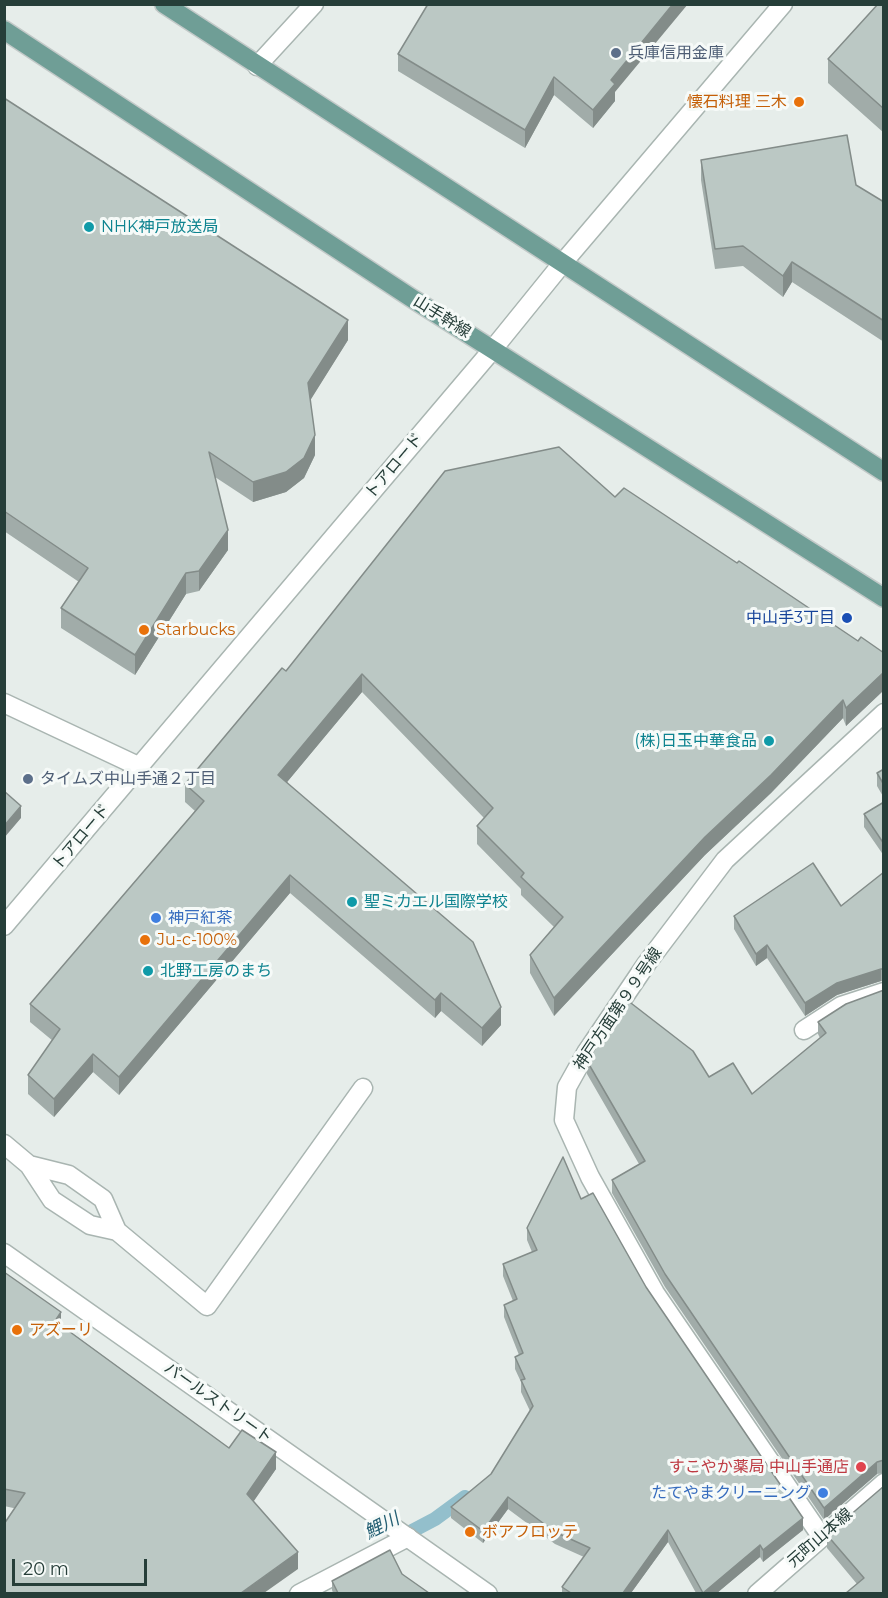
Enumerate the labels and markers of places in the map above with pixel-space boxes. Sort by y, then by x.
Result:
place label: 兵庫信用金庫 [628,43,724,63]
marker: 兵庫信用金庫 [609,46,623,60]
place label: 懐石料理 三木 [687,92,787,112]
marker: 懐石料理 三木 [792,95,806,109]
place label: NHK神戸放送局 [101,217,218,237]
marker: NHK神戸放送局 [82,220,96,234]
place label: 中山手3丁目 [746,608,835,628]
marker: 中山手3丁目 [840,611,854,625]
place label: Starbucks [156,620,235,640]
marker: Starbucks [137,623,151,637]
place label: (株)日玉中華食品 [634,731,757,751]
marker: (株)日玉中華食品 [762,734,776,748]
place label: タイムズ中山手通２丁目 [40,769,216,789]
marker: タイムズ中山手通２丁目 [21,772,35,786]
place label: 聖ミカエル国際学校 [364,892,508,912]
marker: 聖ミカエル国際学校 [345,895,359,909]
place label: 神戸紅茶 [168,908,232,928]
marker: 神戸紅茶 [149,911,163,925]
place label: Ju-c-100% [157,930,237,950]
marker: Ju-c-100% [138,933,152,947]
place label: 北野工房のまち [160,961,272,981]
marker: 北野工房のまち [141,964,155,978]
place label: アズーリ [29,1320,93,1340]
marker: アズーリ [10,1323,24,1337]
place label: すこやか薬局 中山手通店 [669,1457,849,1477]
marker: すこやか薬局 中山手通店 [854,1460,868,1474]
place label: たてやまクリーニング [651,1483,811,1503]
marker: たてやまクリーニング [816,1486,830,1500]
place label: ボアフロッテ [482,1522,578,1542]
marker: ボアフロッテ [463,1525,477,1539]

